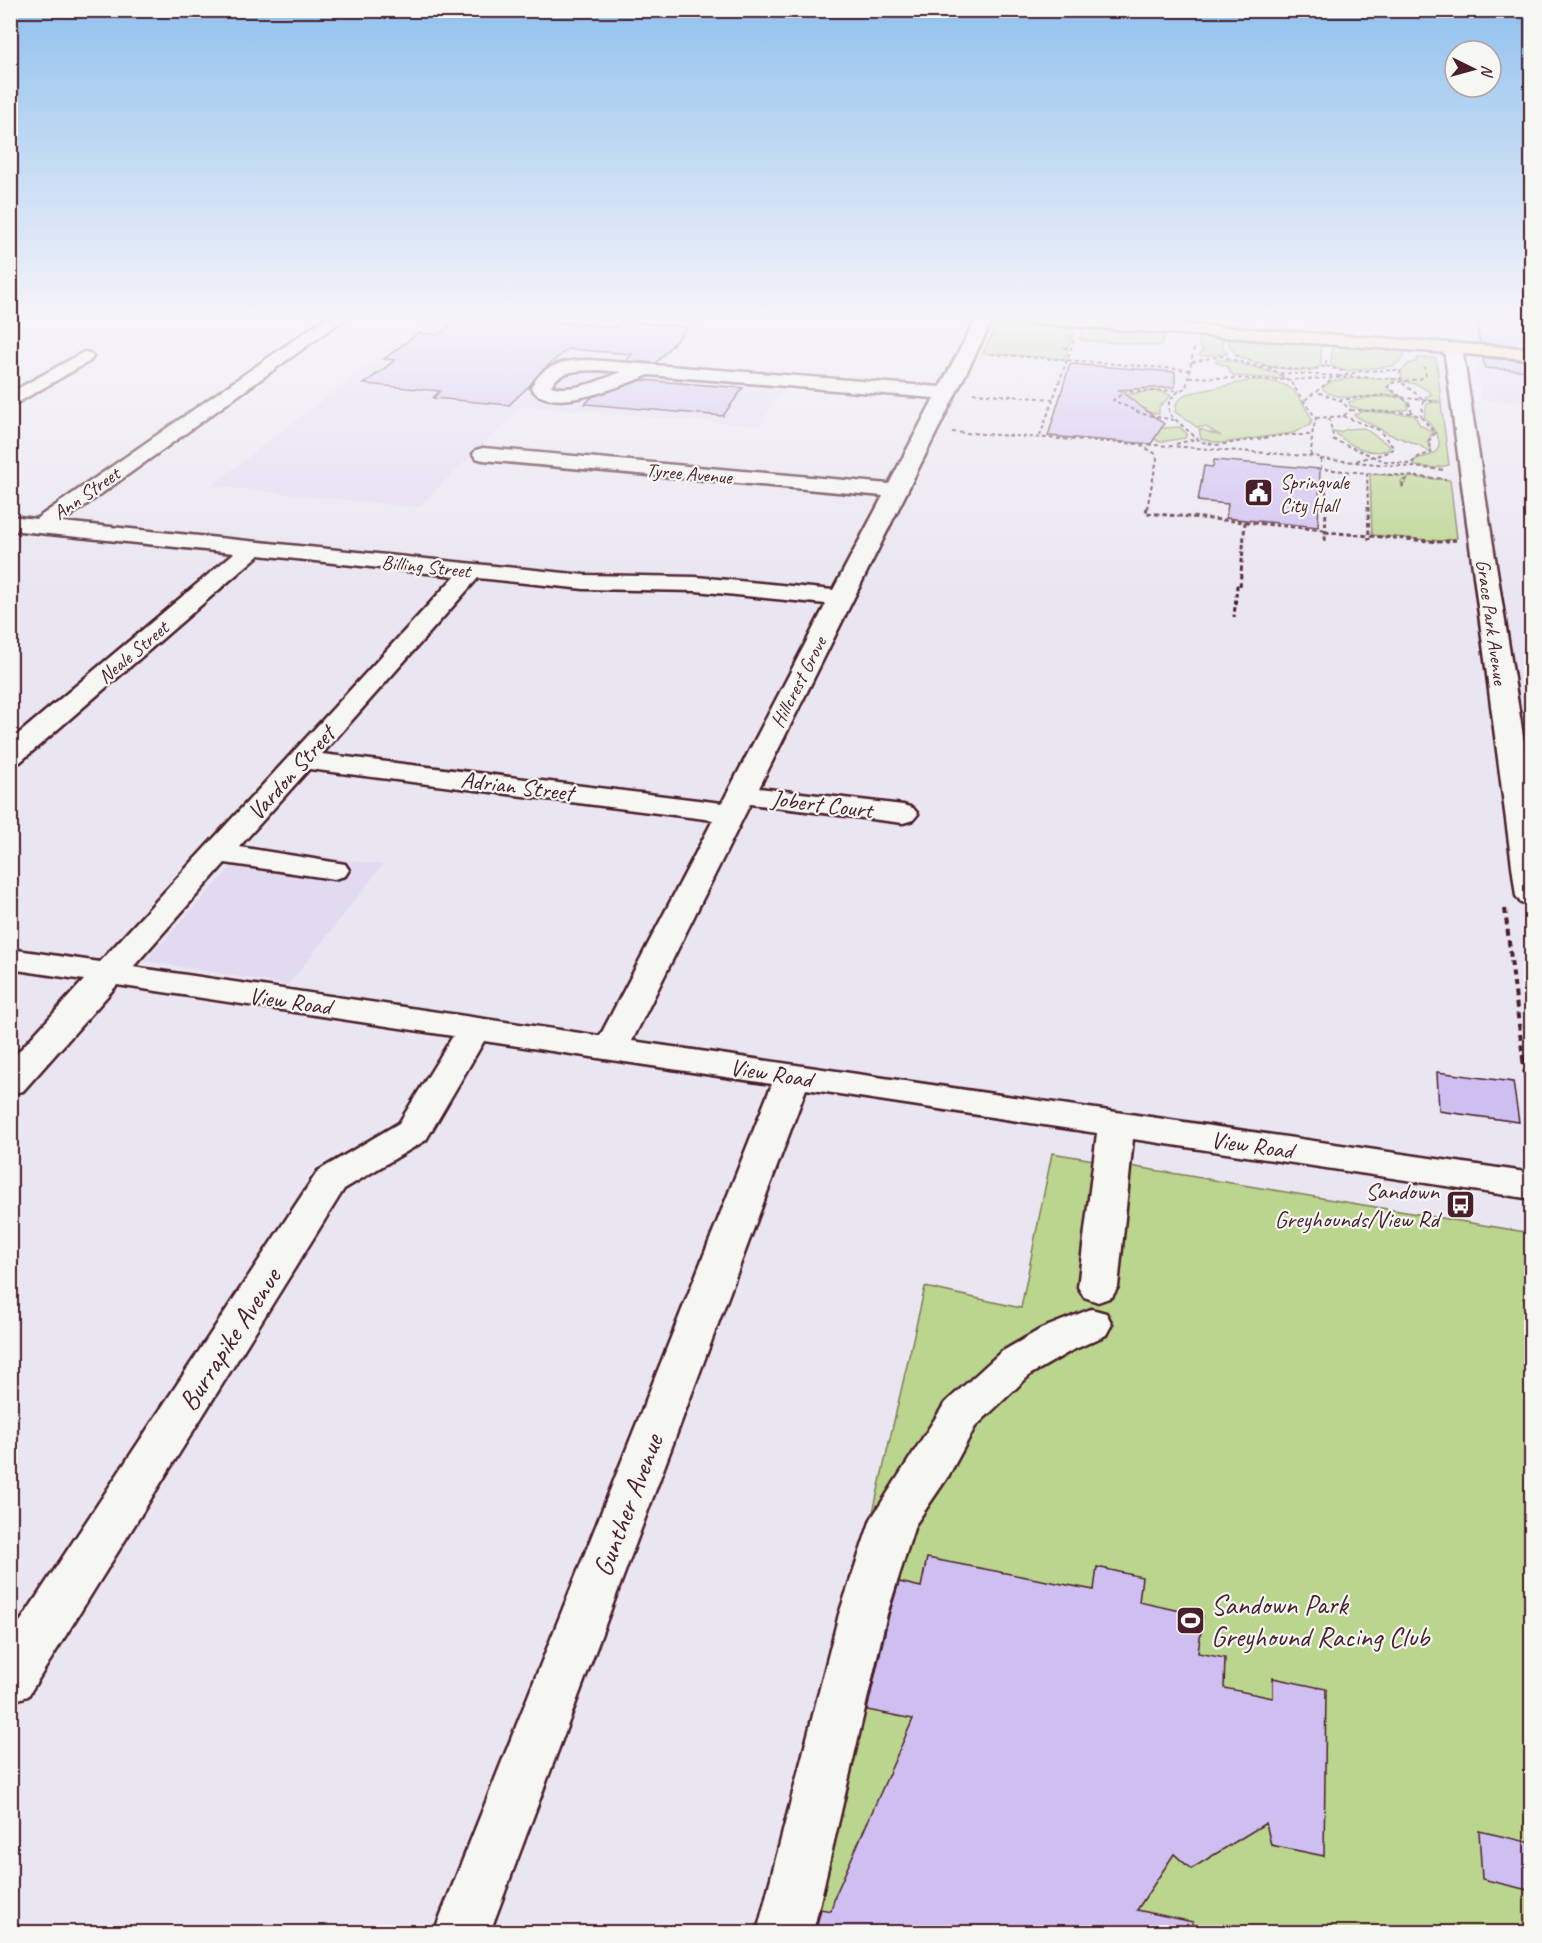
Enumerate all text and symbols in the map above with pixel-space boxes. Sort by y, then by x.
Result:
north arrow [1443,39,1503,99]
text: N [1476,64,1497,79]
street label: Tyree Avenue [645,457,734,490]
street label: Ann Street [48,460,126,525]
place label: Springvale City Hall [1280,470,1350,518]
public building icon: Springvale City Hall [1243,477,1275,509]
street label: Billing Street [380,549,474,584]
street label: Grace Park Avenue [1470,558,1513,688]
street label: Neale Street [93,614,176,689]
street label: Hillcrest Grove [765,631,833,732]
street label: Vardon Street [241,717,343,826]
street label: Adrian Street [459,764,578,808]
street label: Jobert Court [769,783,876,825]
street label: View Road [247,980,337,1022]
street label: View Road [728,1052,818,1095]
street label: View Road [1209,1124,1299,1166]
place label: Sandown Greyhounds/View Rd [1274,1176,1443,1234]
bus stop icon: Sandown Greyhounds/View Rd [1444,1189,1476,1221]
street label: Burrapike Avenue [170,1260,290,1417]
street label: Gunther Avenue [584,1428,671,1581]
place label: Sandown Park Greyhound Racing Club [1211,1587,1431,1654]
sports icon: Sandown Park Greyhound Racing Club [1174,1604,1206,1636]

